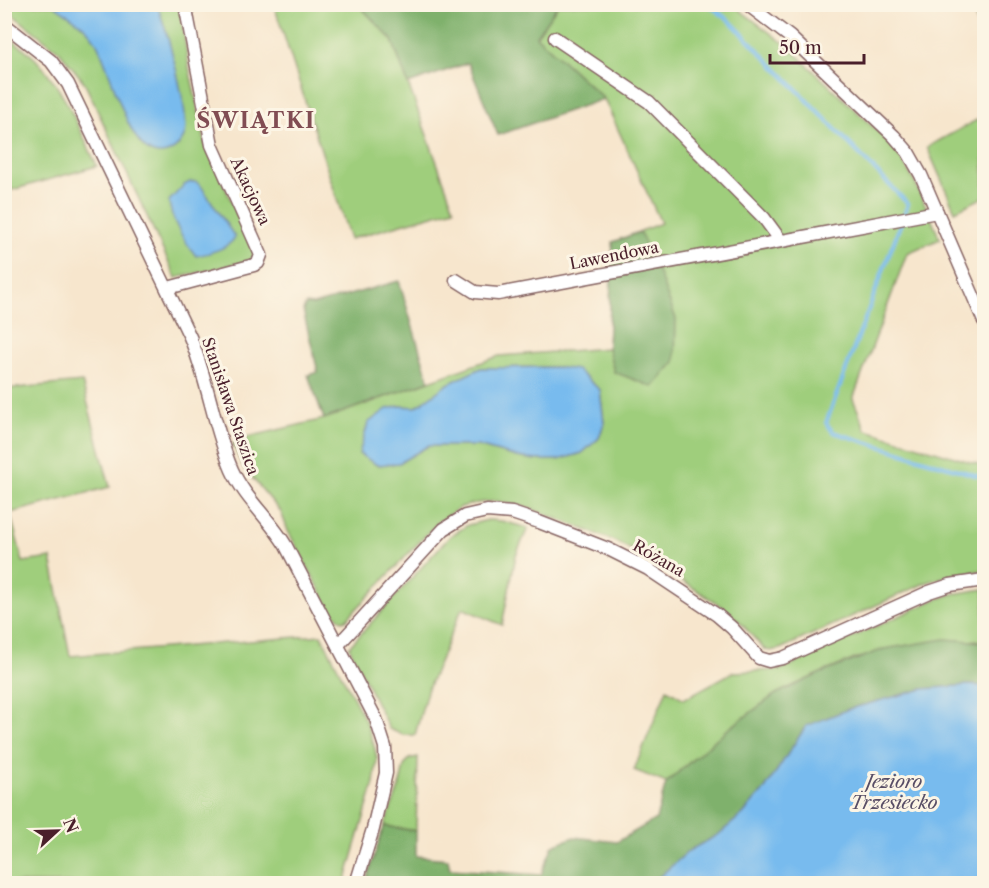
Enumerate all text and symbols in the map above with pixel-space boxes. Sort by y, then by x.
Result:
scale bar [770,27,864,65]
text: 50 m [779,37,822,59]
district label: ŚWIĄTKI [196,106,316,134]
street label: Akacjowa [226,153,276,229]
street label: Lawendowa [568,236,661,273]
street label: Stanisława Staszica [198,335,264,478]
street label: Różana [630,535,689,581]
water label: Jezioro Trzesiecko [851,771,937,814]
north arrow [27,801,87,861]
text: N [59,815,83,836]

